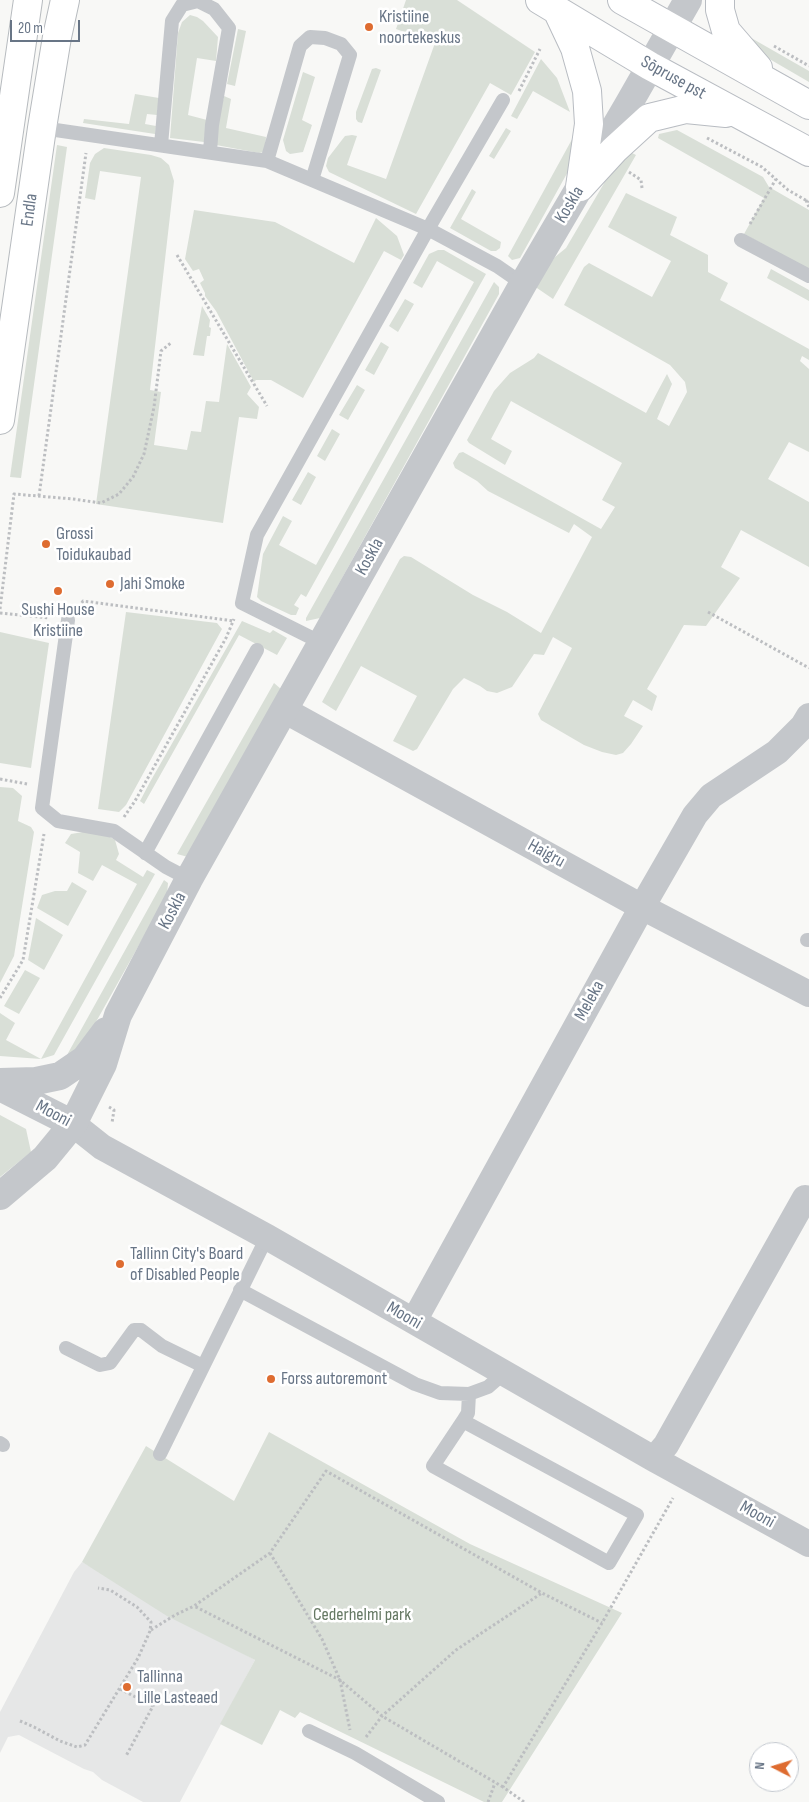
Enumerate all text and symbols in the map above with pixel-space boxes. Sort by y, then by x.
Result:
place label: Kristiine noortekeskus [379,6,461,48]
scale bar [12,10,82,42]
text: 20 m [18,19,43,38]
marker: Kristiine noortekeskus [363,21,375,33]
street label: Sõpruse pst [637,51,709,105]
street label: Koskla [551,183,589,227]
street label: Endla [17,192,43,228]
place label: Grossi Toidukaubad [56,523,131,566]
street label: Koskla [351,535,389,579]
marker: Grossi Toidukaubad [40,538,52,550]
place label: Jahi Smoke [120,573,185,595]
marker: Jahi Smoke [104,578,116,590]
marker: Sushi House Kristiine [52,585,64,597]
place label: Sushi House Kristiine [21,599,95,642]
street label: Haigru [524,835,568,873]
street label: Koskla [154,889,192,933]
street label: Meleka [570,977,610,1025]
street label: Mooni [32,1096,74,1132]
place label: Tallinn City's Board of Disabled People [130,1243,243,1286]
marker: Tallinn City's Board of Disabled People [114,1258,126,1270]
street label: Mooni [383,1297,425,1335]
place label: Forss autoremont [281,1368,387,1390]
marker: Forss autoremont [265,1373,277,1385]
street label: Mooni [736,1497,778,1533]
park label: Cederhelmi park [313,1604,411,1626]
place label: Tallinna Lille Lasteaed [137,1666,218,1708]
marker: Tallinna Lille Lasteaed [121,1681,133,1693]
north arrow [749,1742,799,1792]
text: N [751,1761,768,1770]

